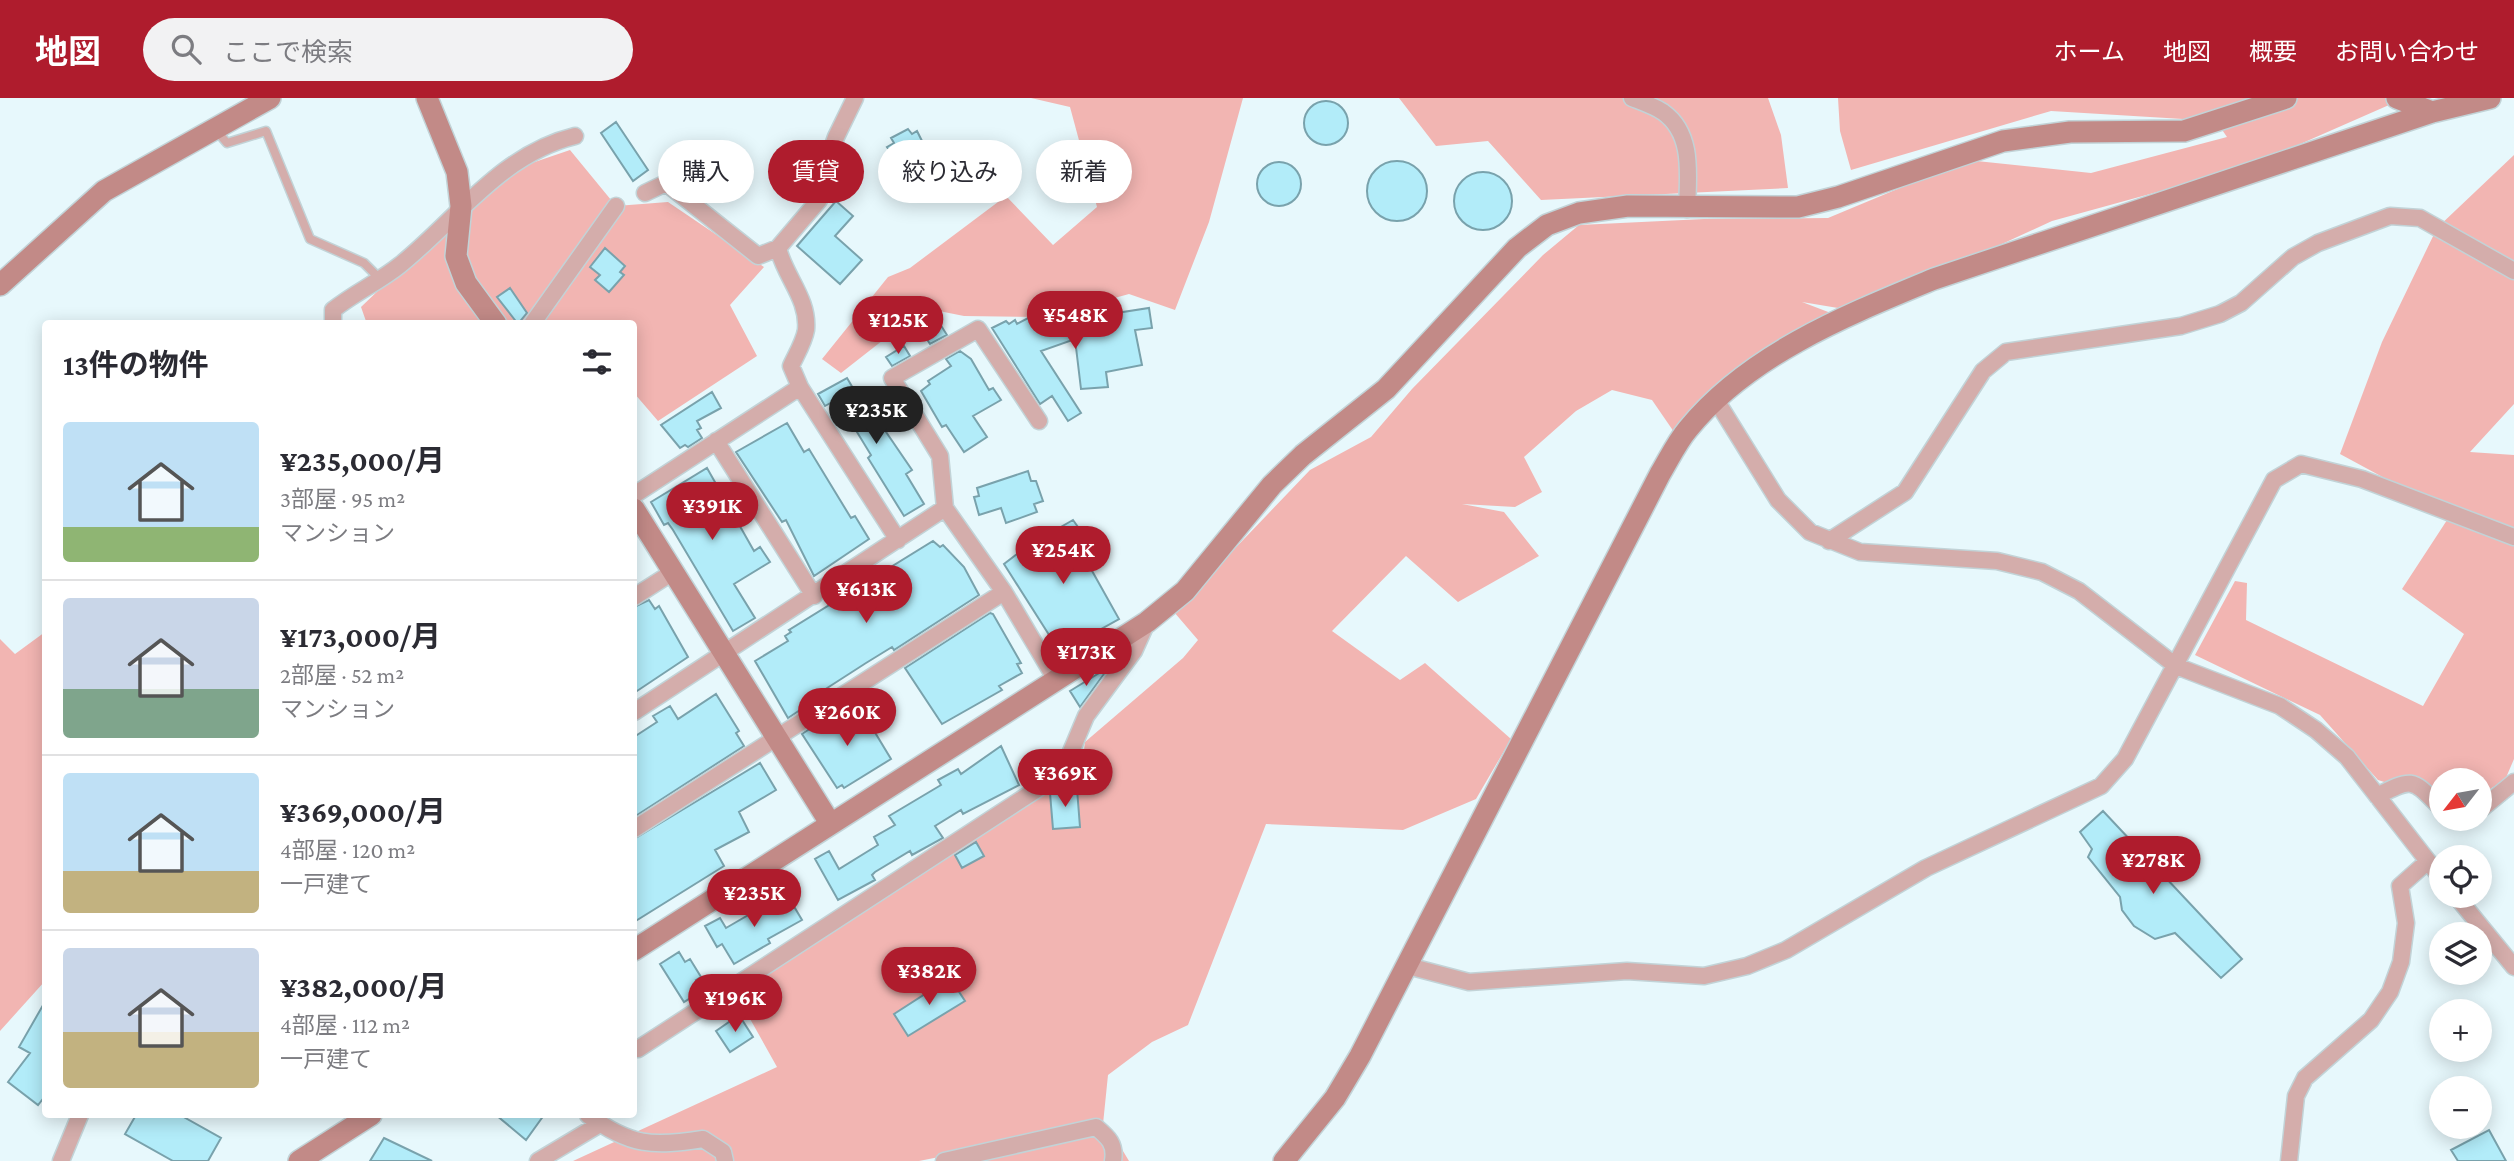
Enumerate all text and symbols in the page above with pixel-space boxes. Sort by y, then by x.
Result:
search box [143,18,633,81]
icon: search [167,30,205,68]
text: 地図 [35,33,101,70]
text: ここで検索 [223,38,353,67]
text: ホーム [2054,38,2125,65]
text: 地図 [2163,38,2211,65]
text: 概要 [2249,38,2297,65]
text: お問い合わせ [2335,38,2479,65]
chip: 購入 [658,140,754,203]
chip: 賃貸 [768,140,864,203]
chip: 絞り込み [878,140,1022,203]
chip: 新着 [1036,140,1132,203]
pin: ¥548K [1026,292,1124,351]
pin: ¥125K [849,296,947,356]
text: ¥548K [1043,301,1107,327]
text: ¥125K [868,306,928,332]
icon: filters [578,343,616,381]
text: 13件の物件 [63,348,209,381]
pin: ¥235K [827,386,925,446]
text: ¥235K [845,396,907,422]
text: ¥235,000/月 [280,444,445,477]
icon: home [119,450,203,534]
pin: ¥391K [663,482,761,542]
text: 3部屋 · 95 m² [280,486,405,512]
text: ¥391K [682,492,742,518]
text: マンション [280,520,395,546]
pin: ¥254K [1014,526,1112,586]
text: ¥254K [1032,536,1094,562]
pin: ¥613K [817,566,915,625]
text: ¥613K [836,575,896,601]
text: ¥173,000/月 [280,620,441,653]
icon: home [119,626,203,710]
pin: ¥173K [1037,628,1135,688]
text: ¥173K [1057,638,1115,664]
text: 2部屋 · 52 m² [280,662,404,688]
pin: ¥260K [798,688,896,748]
text: マンション [280,696,395,722]
text: ¥260K [814,698,880,724]
pin: ¥369K [1016,750,1114,809]
text: ¥369K [1034,759,1096,785]
north arrow [2429,768,2492,831]
map controls [2429,768,2492,1139]
text: ¥369,000/月 [280,795,446,828]
icon: home [119,801,203,885]
pin: ¥278K [2104,836,2202,896]
text: 4部屋 · 120 m² [280,837,415,863]
button: locate [2429,845,2492,908]
text: ¥278K [2122,846,2185,872]
pin: ¥235K [705,870,803,929]
text: 一戸建て [280,871,372,897]
text: ¥235K [723,879,785,905]
button: layers [2429,922,2492,985]
pin: ¥382K [880,948,978,1007]
text: ¥382K [897,957,961,983]
text: ¥382,000/月 [280,970,447,1003]
pin: ¥196K [686,974,784,1034]
icon: home [119,976,203,1060]
text: ¥196K [704,984,766,1010]
button: + [2429,999,2492,1062]
text: 4部屋 · 112 m² [280,1012,410,1038]
text: 一戸建て [280,1046,372,1072]
button: − [2429,1076,2492,1139]

